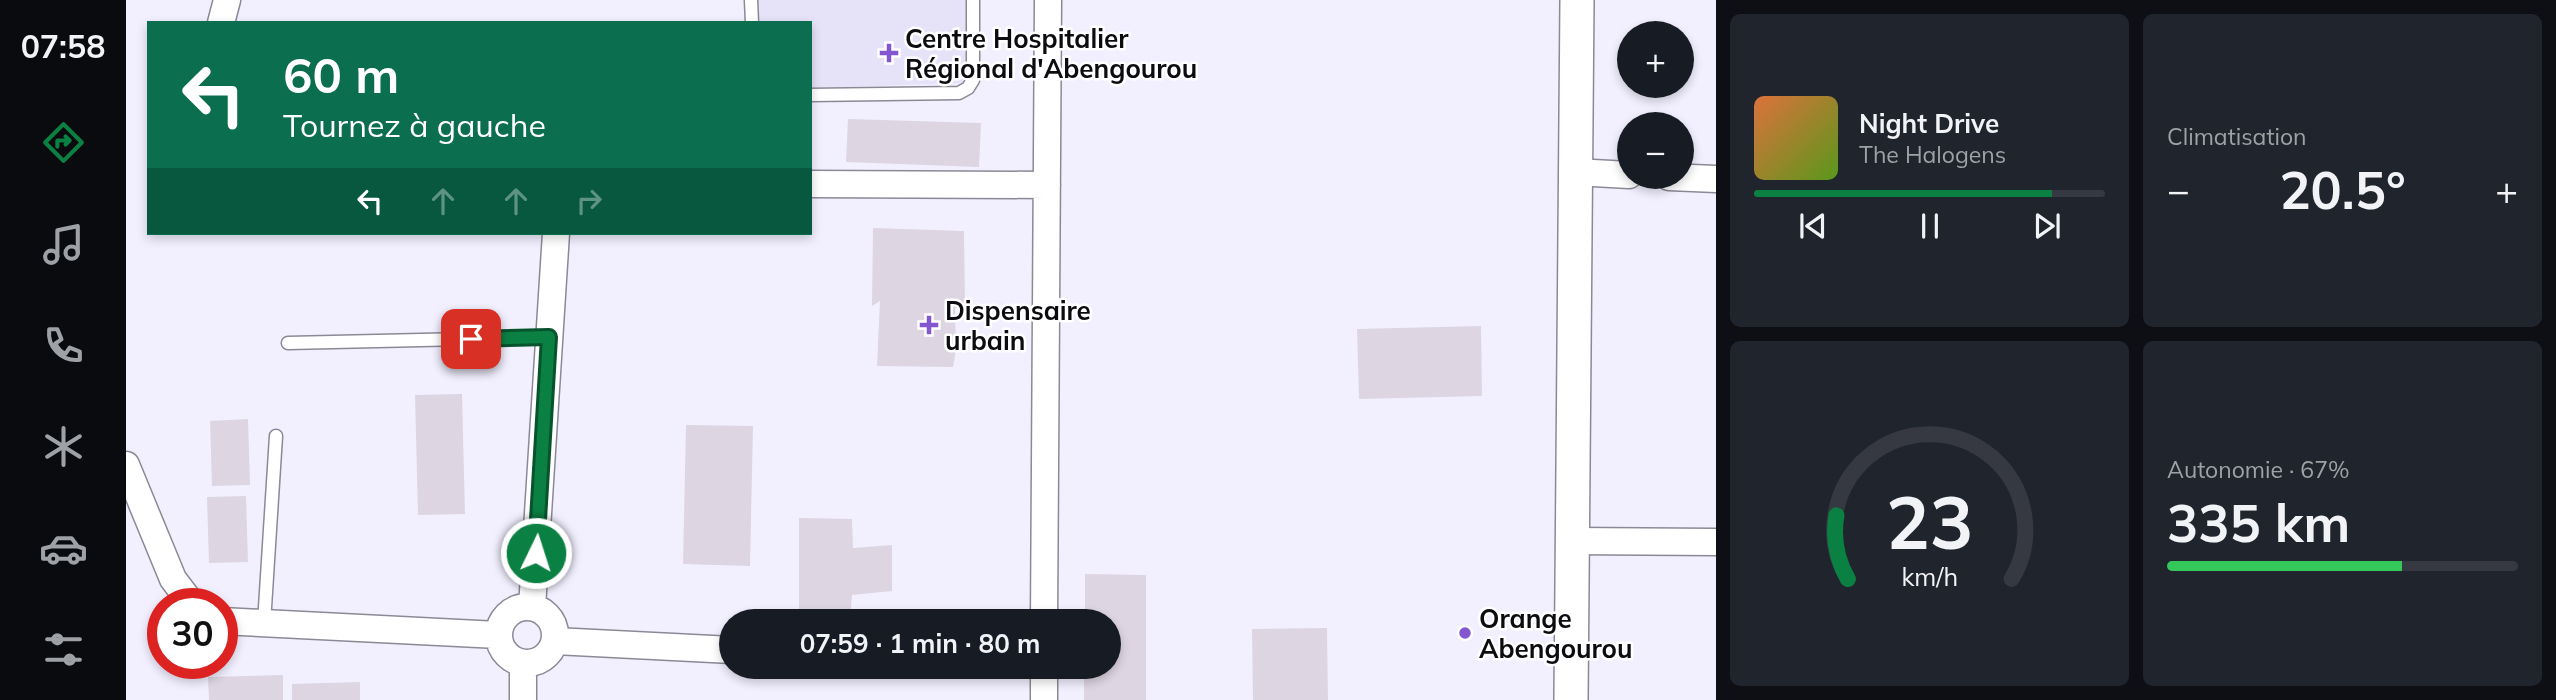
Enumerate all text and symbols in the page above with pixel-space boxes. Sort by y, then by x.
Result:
map controls [1617,21,1694,189]
button: + [1617,21,1694,98]
place label: Centre Hospitalier Régional d'Abengourou [905,22,1197,85]
text: 07:58 [21,26,105,66]
marker: Centre Hospitalier Régional d'Abengourou [879,43,899,63]
text: 60 m [283,44,399,105]
icon: left [168,49,259,140]
text: Tournez à gauche [283,105,546,145]
text: Night Drive [1859,107,1999,140]
button: − [1617,112,1694,189]
icon: directions [39,118,88,167]
text: Climatisation [2167,122,2307,151]
text: The Halogens [1859,140,2006,169]
text: 20.5° [2279,157,2406,222]
text: − [2167,166,2190,214]
text: + [2495,166,2518,214]
icon: left [351,182,389,220]
icon: ahead [424,182,462,220]
icon: ahead [497,182,535,220]
icon: right [570,182,608,220]
icon: previous [1794,207,1832,245]
icon: pause [1911,207,1949,245]
icon: next [2028,207,2066,245]
icon: music [39,220,88,269]
place label: Dispensaire urbain [945,294,1091,357]
pin [441,309,501,369]
marker: Dispensaire urbain [919,315,939,335]
icon: arrive [452,320,490,358]
icon: phone [39,321,88,370]
icon: climate [39,422,88,471]
text: Autonomie · 67% [2167,455,2350,484]
text: 23 [1886,477,1973,568]
text: 335 km [2167,490,2350,555]
position arrow [499,516,573,590]
icon: car [39,524,88,573]
text: km/h [1901,561,1958,592]
speed limit sign: 30 [147,588,238,679]
place label: Orange Abengourou [1479,602,1633,665]
icon: filters [39,625,88,674]
marker: Orange Abengourou [1457,625,1473,641]
text: 07:59 · 1 min · 80 m [800,627,1040,660]

